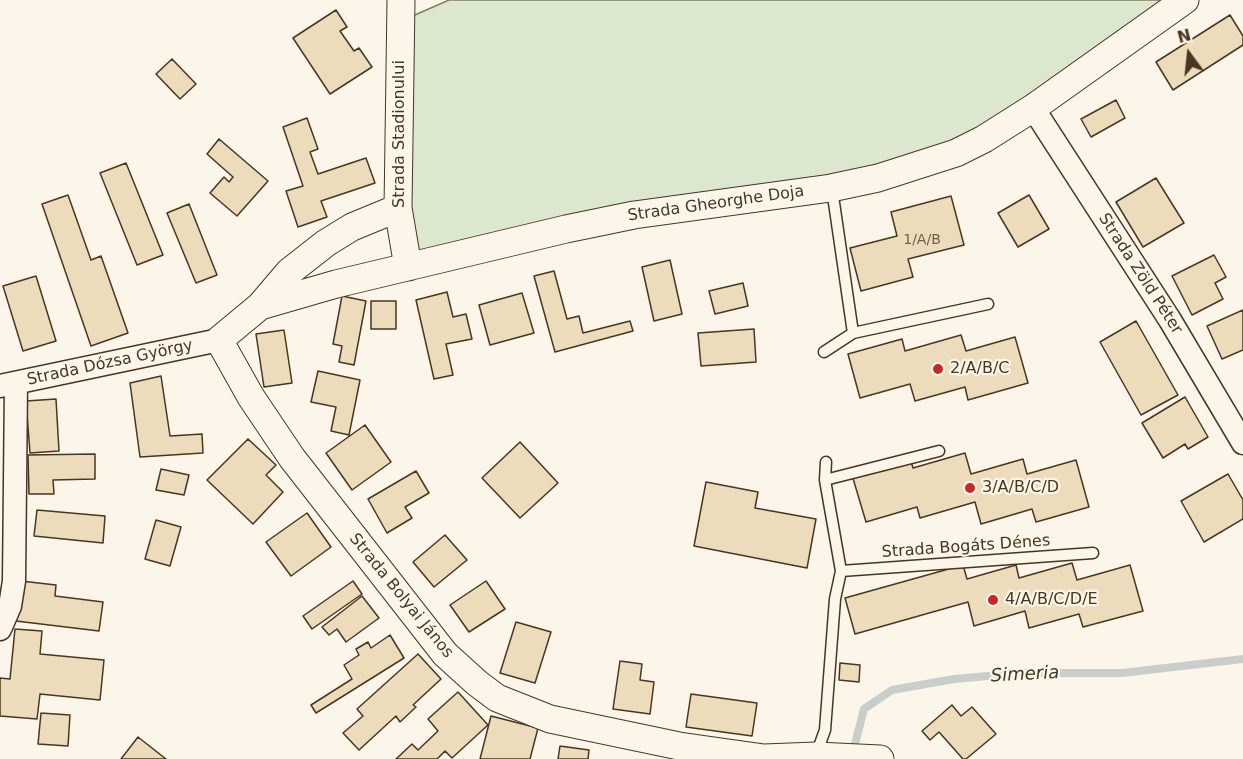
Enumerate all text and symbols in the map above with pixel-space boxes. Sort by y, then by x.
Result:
north arrow [1159,24,1219,84]
text: N [1175,25,1193,47]
street label: Strada Stadionului [390,60,410,208]
street label: Strada Gheorghe Doja [627,182,805,226]
street label: Strada Zöld Péter [1094,210,1186,338]
house number: 1/A/B [903,232,941,248]
street label: Strada Dózsa György [25,336,195,390]
place label: 2/A/B/C [950,359,1009,379]
marker: 2/A/B/C [931,362,945,376]
place label: 3/A/B/C/D [982,478,1059,498]
marker: 3/A/B/C/D [963,481,977,495]
street label: Strada Bolyai János [345,530,457,662]
street label: Strada Bogáts Dénes [881,532,1051,562]
place label: 4/A/B/C/D/E [1005,590,1098,610]
marker: 4/A/B/C/D/E [986,593,1000,607]
water label: Simeria [990,662,1060,688]

